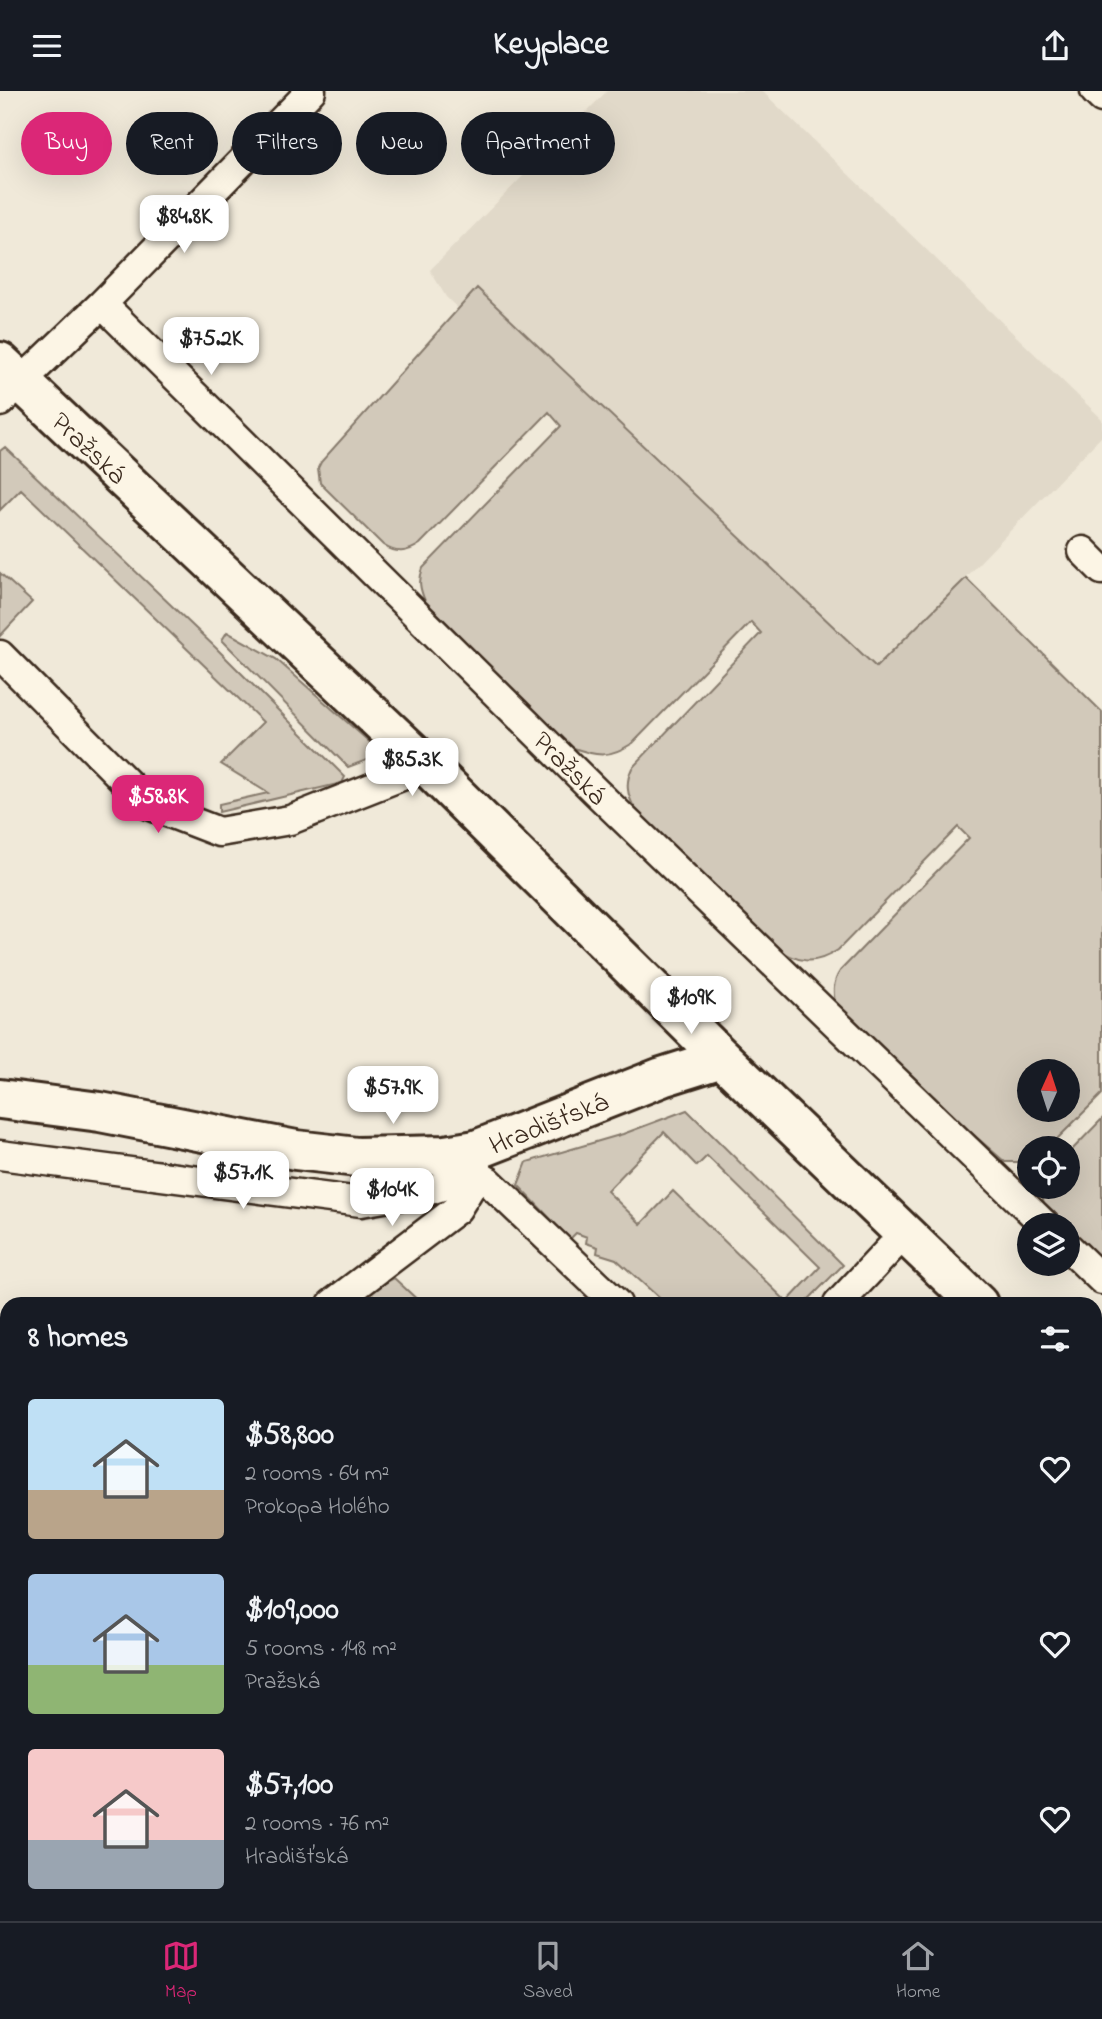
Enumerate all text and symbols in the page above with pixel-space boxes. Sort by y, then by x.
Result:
text: Keyplace [493,22,609,69]
icon: menu [28,27,66,65]
icon: share [1036,27,1074,65]
chip: Buy [21,112,112,175]
chip: Rent [126,112,218,175]
chip: Filters [232,112,342,175]
chip: New [356,112,447,175]
chip: Apartment [461,112,615,175]
pin: $84.8K [127,195,241,255]
text: $84.8K [156,201,212,234]
pin: $75.2K [154,317,268,377]
text: $75.2K [179,323,243,356]
street label: Pražská [40,404,135,495]
street label: Pražská [522,723,615,816]
pin: $85.3K [355,739,469,798]
text: $85.3K [381,744,443,777]
pin: $58.8K [101,775,215,835]
text: $58.8K [128,781,188,814]
pin: $109K [642,977,740,1036]
text: $109K [666,982,716,1015]
north arrow [1017,1059,1080,1122]
map controls [1017,1059,1080,1276]
pin: $57.9K [336,1067,450,1126]
text: $57.9K [363,1072,423,1105]
street label: Hradišťská [484,1083,615,1168]
button: locate [1017,1136,1080,1199]
pin: $57.1K [186,1151,300,1211]
text: $57.1K [213,1157,273,1190]
pin: $104K [343,1169,441,1228]
text: $104K [366,1174,418,1207]
button: layers [1017,1213,1080,1276]
text: 8 homes [28,1317,129,1361]
icon: filters [1036,1320,1074,1358]
text: $58,800 [245,1414,334,1458]
icon: home [84,1427,168,1511]
icon: heart [1036,1450,1074,1488]
text: 2 rooms · 64 m² [245,1458,389,1491]
text: Prokopa Holého [245,1491,390,1524]
text: $109,000 [245,1589,339,1633]
icon: home [84,1602,168,1686]
icon: heart [1036,1625,1074,1663]
text: 5 rooms · 148 m² [245,1633,397,1666]
text: Pražská [245,1666,320,1699]
text: $57,100 [245,1764,333,1808]
icon: home [84,1777,168,1861]
icon: heart [1036,1800,1074,1838]
text: 2 rooms · 76 m² [245,1808,389,1841]
text: Hradišťská [245,1841,348,1874]
tab: Map [162,1937,200,2006]
tab: Saved [523,1937,573,2006]
tab: Home [896,1937,940,2006]

